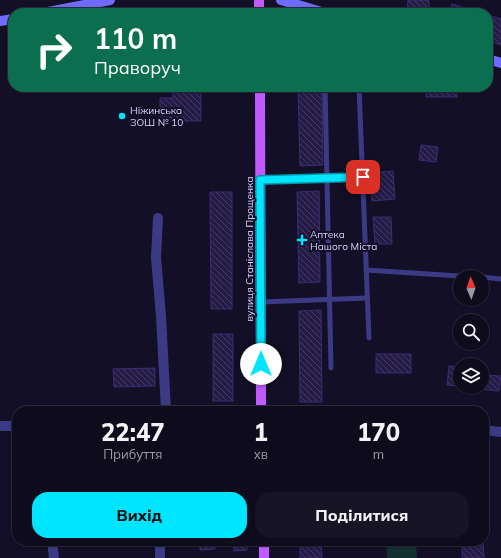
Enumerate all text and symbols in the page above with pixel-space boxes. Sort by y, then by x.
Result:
text: 110 m [94,21,177,56]
icon: right [28,24,80,76]
text: Праворуч [94,56,181,79]
place label: Ніжинська ЗОШ № 10 [130,104,183,129]
marker: Ніжинська ЗОШ № 10 [117,111,127,121]
pin [346,160,380,194]
icon: arrive [352,166,374,188]
street label: вулиця Станіслава Прощенка [243,177,256,321]
place label: Аптека Нашого Міста [310,228,377,253]
marker: Аптека Нашого Міста [297,235,307,245]
north arrow [453,270,489,306]
map controls [453,270,489,394]
button: search [453,314,489,350]
position arrow [240,343,282,385]
button: layers [453,358,489,394]
text: 22:47 [101,417,165,447]
text: 1 [254,417,268,447]
text: 170 [357,417,400,447]
text: Прибуття [103,446,162,462]
text: хв [254,446,268,462]
text: m [373,446,384,462]
button: Вихід [32,492,247,538]
button: Поділитися [255,492,469,538]

